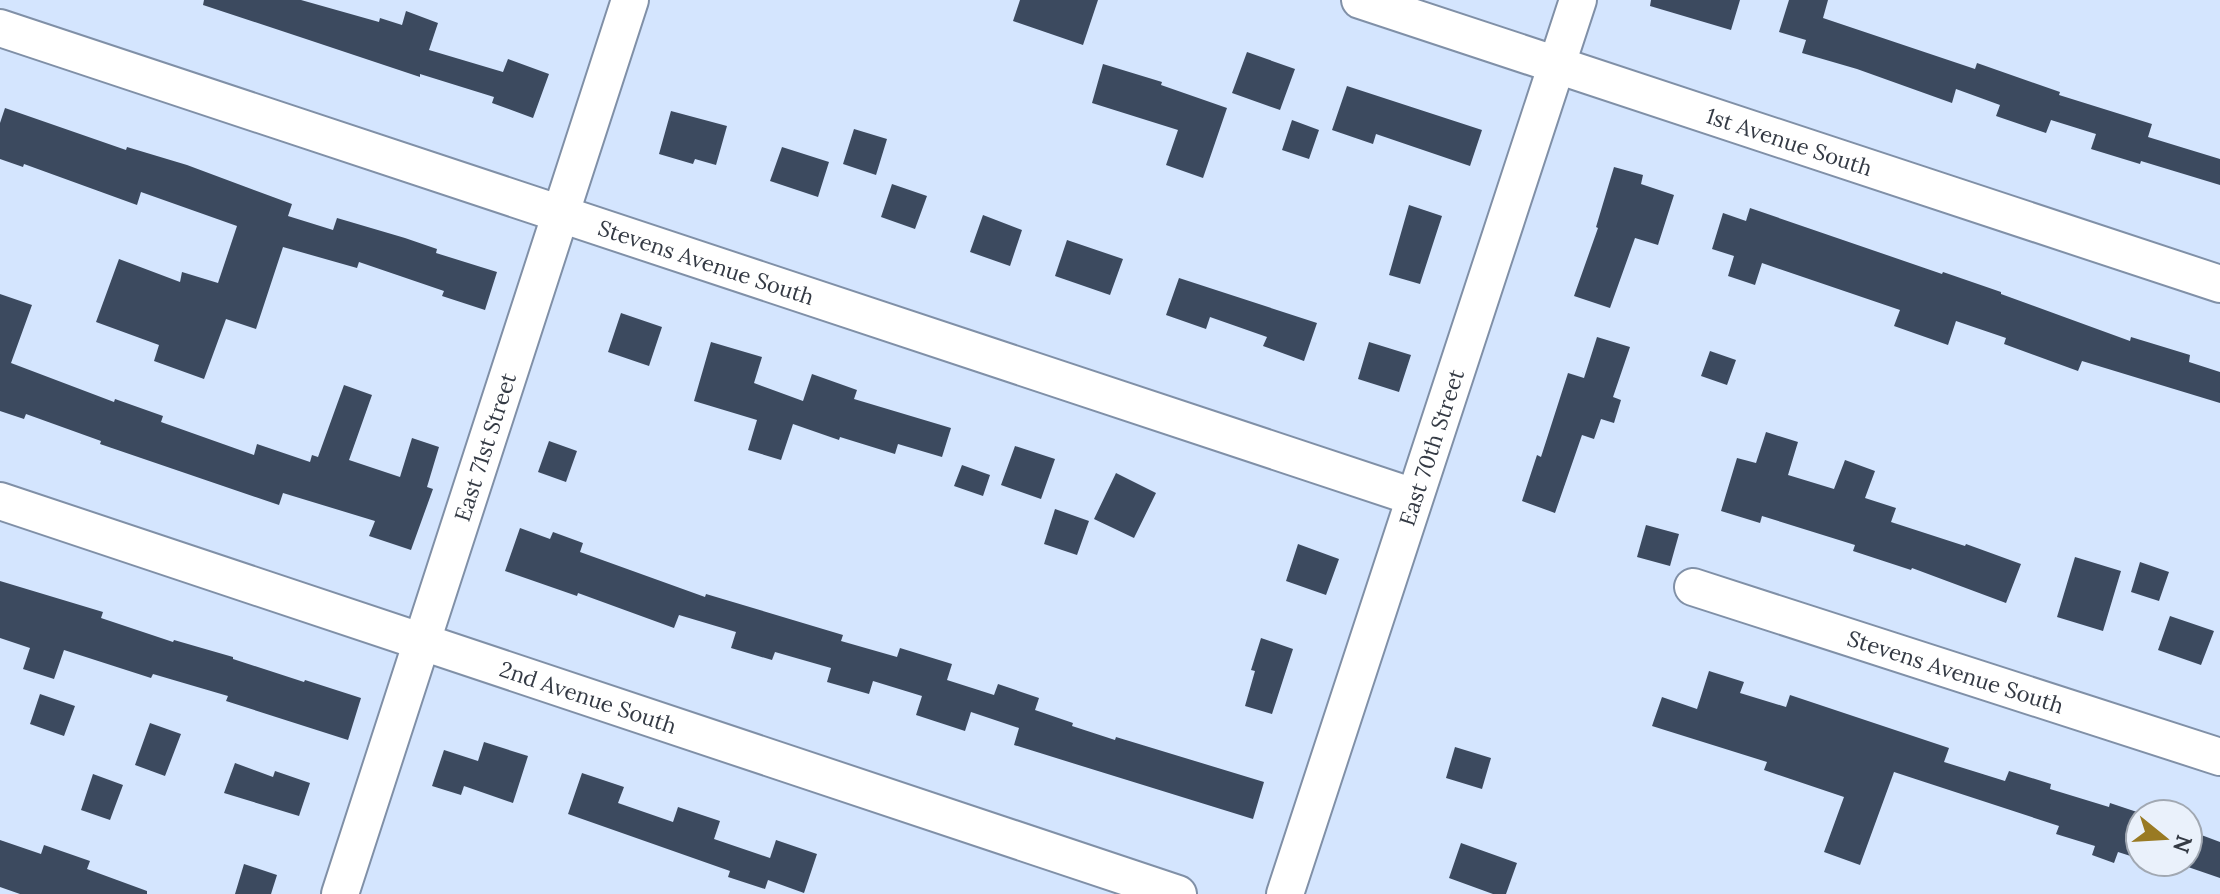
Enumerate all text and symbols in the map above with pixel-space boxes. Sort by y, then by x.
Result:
street label: 1st Avenue South [1703,101,1876,182]
street label: Stevens Avenue South [595,213,818,311]
street label: East 70th Street [1393,365,1470,529]
street label: East 71st Street [448,369,522,525]
street label: Stevens Avenue South [1844,624,2067,720]
street label: 2nd Avenue South [496,655,680,740]
north arrow [2124,798,2204,878]
text: N [2167,832,2199,857]

